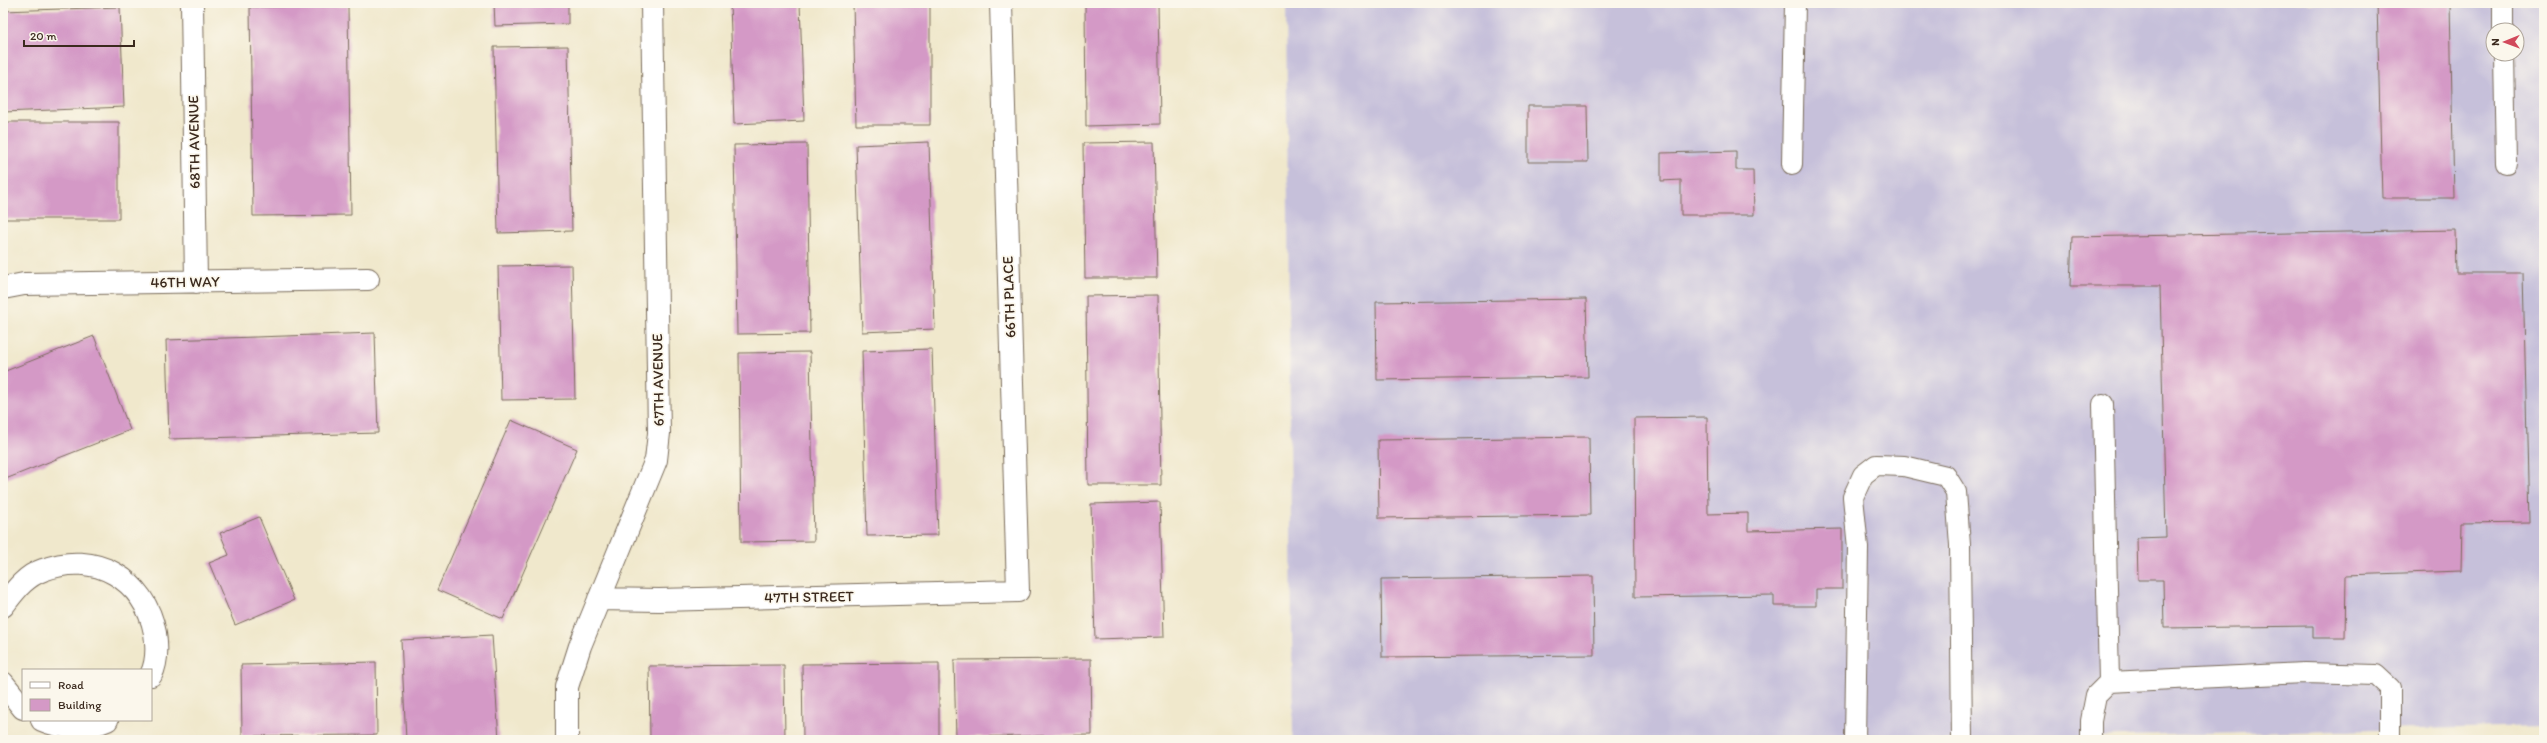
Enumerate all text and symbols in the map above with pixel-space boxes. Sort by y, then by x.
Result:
scale bar [24,22,134,48]
north arrow [2485,22,2525,62]
text: 20 m [30,29,57,43]
text: N [2489,38,2502,46]
street label: 68TH AVENUE [184,95,204,189]
street label: 66TH PLACE [999,256,1019,338]
street label: 46TH WAY [150,272,220,292]
street label: 67TH AVENUE [648,333,668,427]
street label: 47TH STREET [764,587,855,607]
legend [22,669,152,721]
text: Road [58,678,84,692]
text: Building [58,698,102,712]

